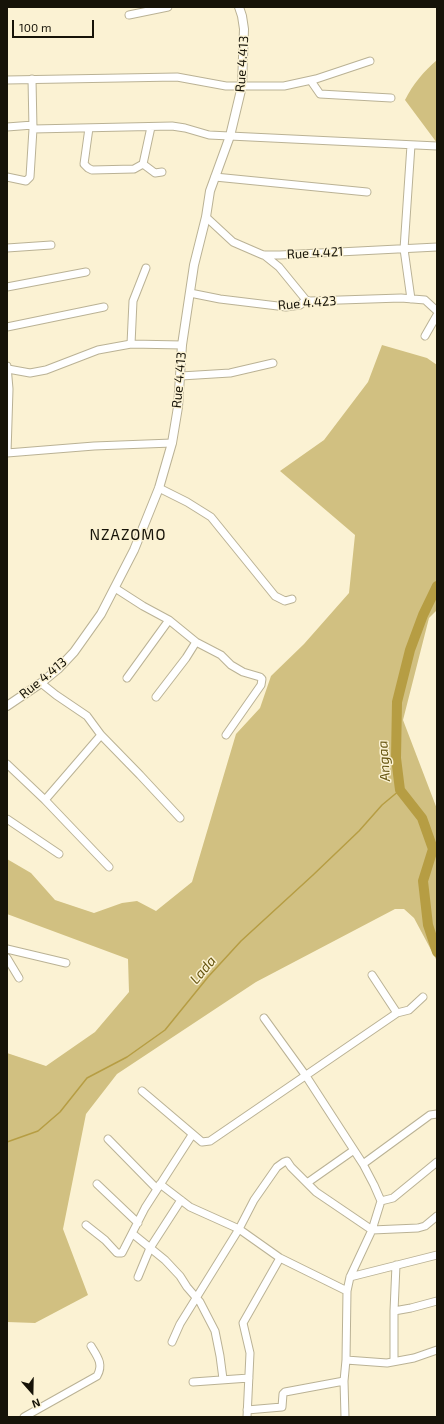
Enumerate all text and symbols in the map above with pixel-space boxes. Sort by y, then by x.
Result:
scale bar [14,12,96,38]
text: 100 m [19,20,51,34]
street label: Rue 4.413 [232,35,252,93]
street label: Rue 4.421 [286,244,344,262]
street label: Rue 4.423 [277,293,337,313]
street label: Rue 4.413 [169,351,189,409]
district label: NZAZOMO [90,526,166,544]
street label: Rue 4.413 [16,654,70,702]
water label: Angaa [374,740,394,782]
water label: Lada [187,953,219,987]
north arrow [12,1372,52,1412]
text: N [30,1396,42,1411]

